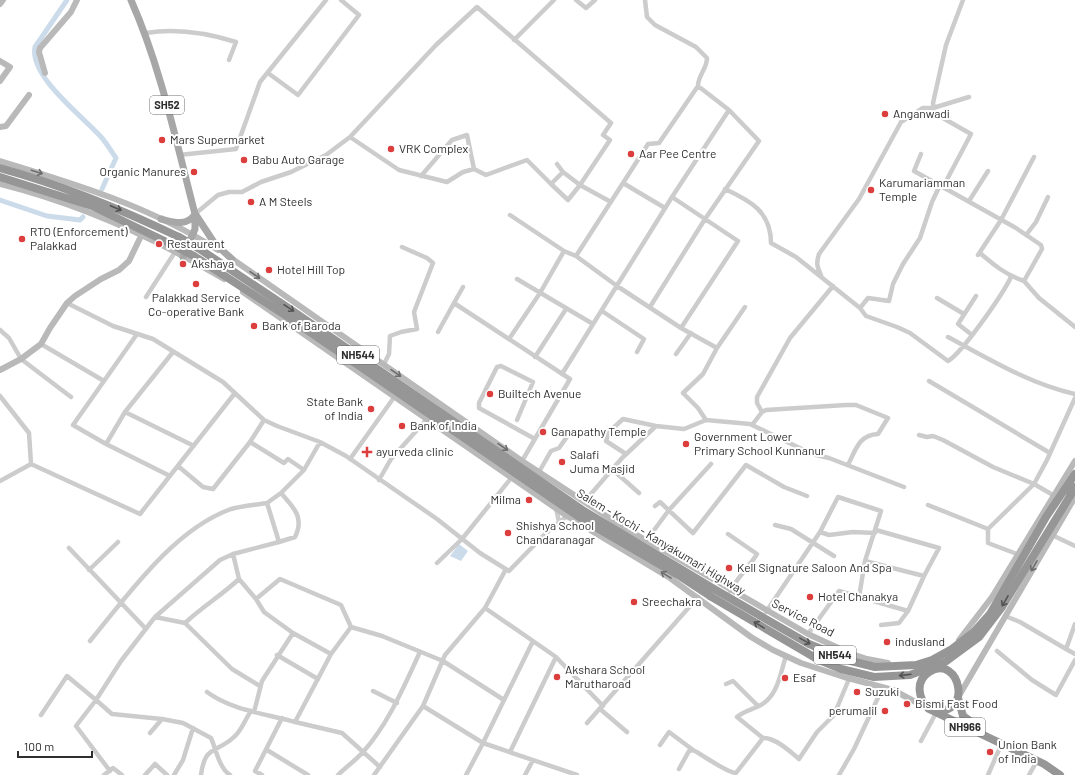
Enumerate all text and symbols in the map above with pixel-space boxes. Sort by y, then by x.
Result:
road number: SH52 [150,96,184,114]
place label: Anganwadi [893,106,950,120]
marker: Anganwadi [880,109,890,119]
place label: Mars Supermarket [170,132,265,146]
marker: Mars Supermarket [157,135,167,145]
place label: VRK Complex [399,141,468,155]
marker: VRK Complex [386,144,396,154]
place label: Aar Pee Centre [639,146,716,160]
marker: Aar Pee Centre [626,149,636,159]
place label: Babu Auto Garage [252,152,345,166]
marker: Babu Auto Garage [239,155,249,165]
place label: Organic Manures [100,164,186,178]
marker: Organic Manures [189,167,199,177]
one-way arrow [31,169,44,176]
place label: Karumariamman Temple [879,175,965,203]
marker: Karumariamman Temple [866,185,876,195]
place label: A M Steels [259,194,312,208]
marker: A M Steels [246,197,256,207]
one-way arrow [110,204,122,212]
place label: RTO (Enforcement) Palakkad [30,224,129,252]
marker: RTO (Enforcement) Palakkad [17,234,27,244]
place label: Restaurent [167,236,225,250]
marker: Restaurent [154,239,164,249]
place label: Akshaya [191,256,234,270]
marker: Akshaya [178,259,188,269]
place label: Hotel Hill Top [277,262,345,276]
marker: Hotel Hill Top [264,265,274,275]
one-way arrow [249,271,260,279]
marker: Palakkad Service Co-operative Bank [191,279,201,289]
place label: Palakkad Service Co-operative Bank [148,290,244,318]
one-way arrow [283,304,294,312]
place label: Bank of Baroda [262,318,341,332]
marker: Bank of Baroda [249,321,259,331]
road number: NH544 [337,346,379,364]
one-way arrow [391,369,402,377]
place label: Builtech Avenue [498,386,581,400]
marker: Builtech Avenue [485,389,495,399]
place label: State Bank of India [307,394,363,422]
marker: State Bank of India [366,404,376,414]
place label: Bank of India [410,418,477,432]
marker: Bank of India [397,421,407,431]
place label: Ganapathy Temple [551,424,646,438]
marker: Ganapathy Temple [538,427,548,437]
place label: Government Lower Primary School Kunnanur [694,429,826,457]
marker: Government Lower Primary School Kunnanur [681,439,691,449]
one-way arrow [497,443,508,451]
place label: ayurveda clinic [376,444,454,458]
marker: ayurveda clinic [361,446,373,458]
place label: Salafi Juma Masjid [570,447,635,475]
marker: Salafi Juma Masjid [557,457,567,467]
street label: Salem - Kochi - Kanyakumari Highway [575,485,749,597]
place label: Milma [491,492,521,506]
marker: Milma [524,495,534,505]
place label: Shishya School Chandaranagar [516,518,596,546]
marker: Shishya School Chandaranagar [503,528,513,538]
place label: Kell Signature Saloon And Spa [737,560,892,574]
one-way arrow [1029,560,1037,572]
marker: Kell Signature Saloon And Spa [724,563,734,573]
one-way arrow [661,571,672,579]
place label: Hotel Chanakya [818,589,898,603]
marker: Hotel Chanakya [805,592,815,602]
place label: Sreechakra [642,594,701,608]
street label: Service Road [770,595,837,639]
one-way arrow [1001,595,1009,607]
marker: Sreechakra [629,597,639,607]
one-way arrow [753,621,765,629]
place label: indusland [895,634,945,648]
marker: indusland [882,637,892,647]
one-way arrow [799,638,811,645]
road number: NH544 [814,646,856,664]
place label: Akshara School Marutharoad [565,662,645,690]
place label: Esaf [793,670,816,684]
one-way arrow [899,671,912,679]
marker: Akshara School Marutharoad [552,672,562,682]
marker: Esaf [780,673,790,683]
place label: Suzuki [865,684,899,698]
marker: Suzuki [852,687,862,697]
place label: Bismi Fast Food [915,696,998,710]
marker: Bismi Fast Food [902,699,912,709]
place label: perumalil [829,703,877,717]
marker: perumalil [880,706,890,716]
road number: NH966 [945,718,985,736]
scale bar [18,733,92,759]
place label: Union Bank of India [998,737,1057,765]
text: 100 m [24,739,54,753]
marker: Union Bank of India [985,747,995,757]

